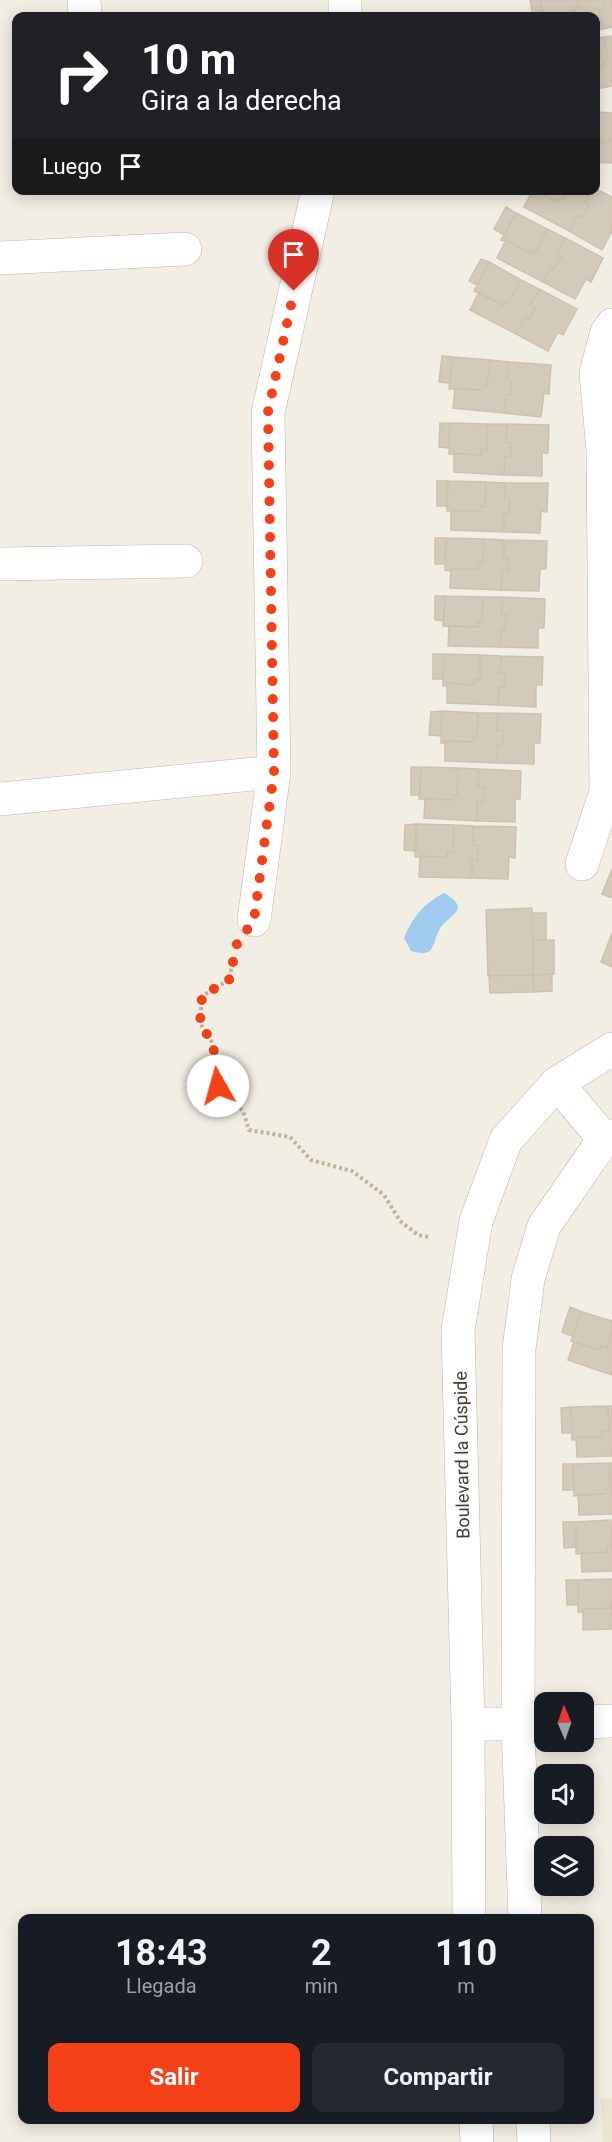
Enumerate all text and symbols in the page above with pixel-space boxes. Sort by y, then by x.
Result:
text: 10 m [141,35,236,84]
icon: right [42,36,120,114]
text: Gira a la derecha [141,85,342,117]
icon: arrive [114,150,147,183]
text: Luego [42,154,102,179]
pin [268,229,319,291]
icon: arrive [277,238,310,271]
position arrow [186,1054,250,1118]
street label: Boulevard la Cúspide [450,1371,473,1539]
north arrow [534,1692,594,1752]
map controls [534,1692,594,1896]
button: sound [534,1764,594,1824]
button: layers [534,1836,594,1896]
text: 18:43 [115,1932,208,1974]
text: 2 [311,1932,332,1974]
text: 110 [435,1932,497,1974]
text: Llegada [126,1974,197,1998]
text: min [305,1974,338,1998]
text: m [457,1974,475,1998]
button: Salir [48,2043,300,2112]
button: Compartir [312,2043,564,2112]

